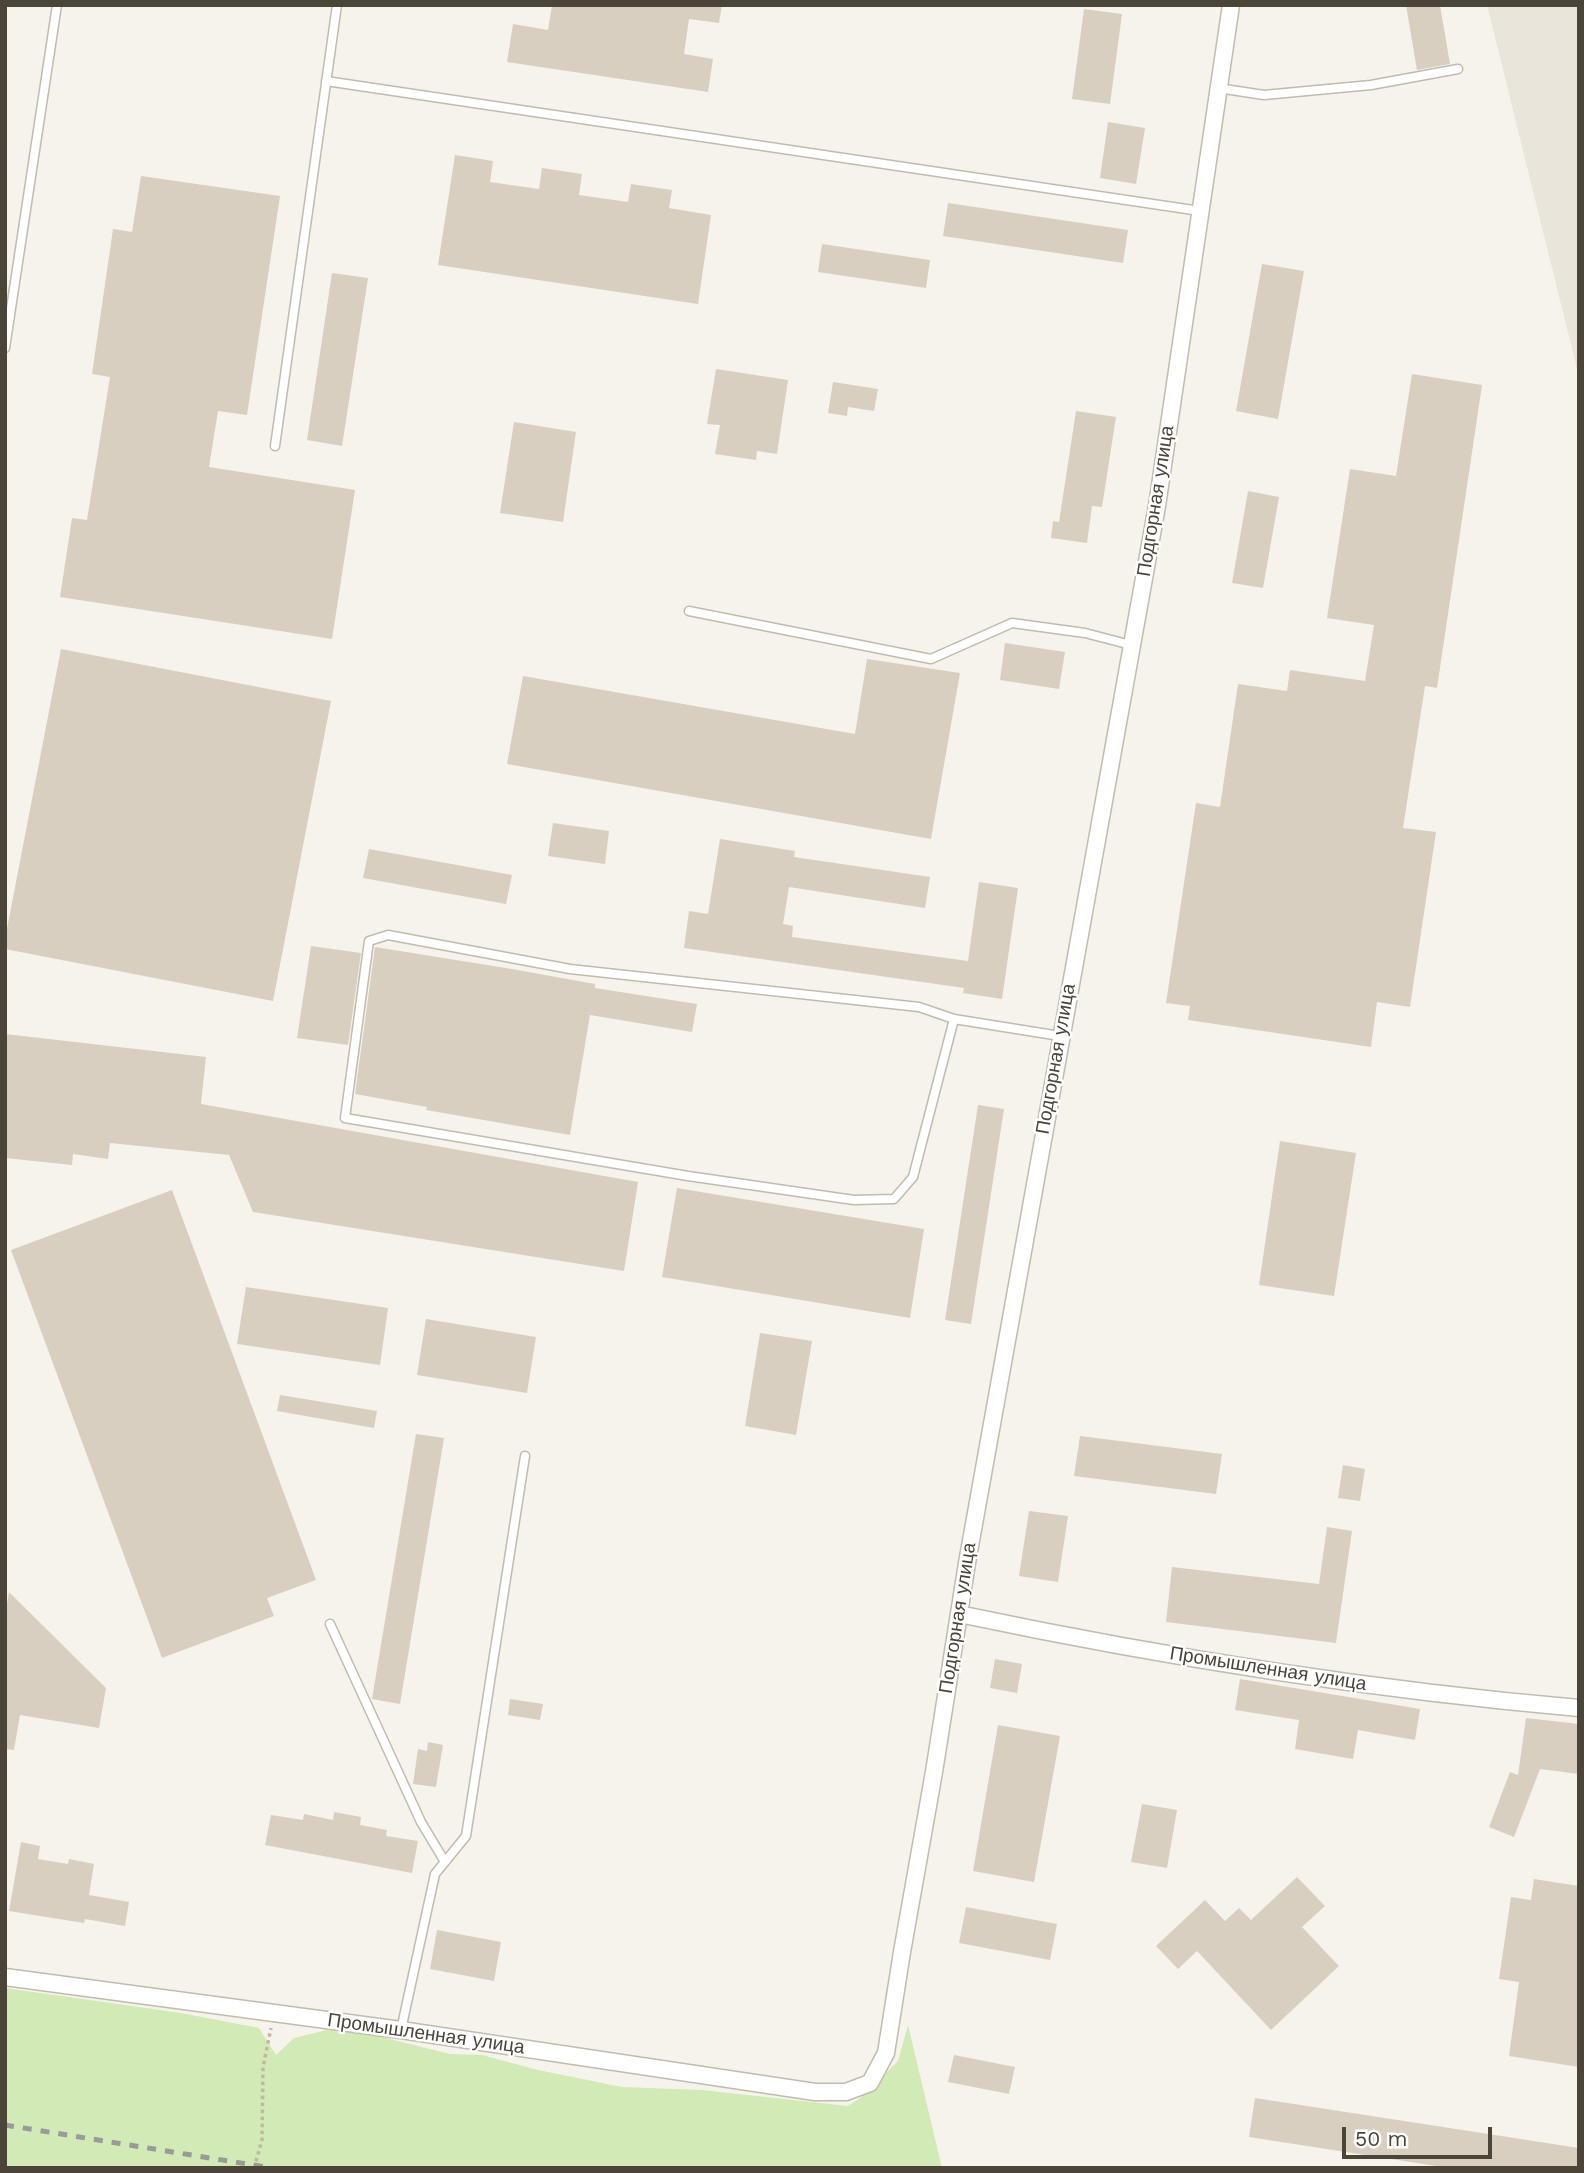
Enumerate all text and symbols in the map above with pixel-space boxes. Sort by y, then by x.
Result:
street label: Подгорная улица [1133,424,1179,578]
street label: Подгорная улица [1032,982,1080,1136]
street label: Подгорная улица [935,1541,981,1695]
street label: Промышленная улица [1168,1642,1368,1696]
street label: Промышленная улица [326,2009,526,2059]
scale bar [1346,2114,1496,2158]
text: 50 m [1355,2126,1407,2151]

